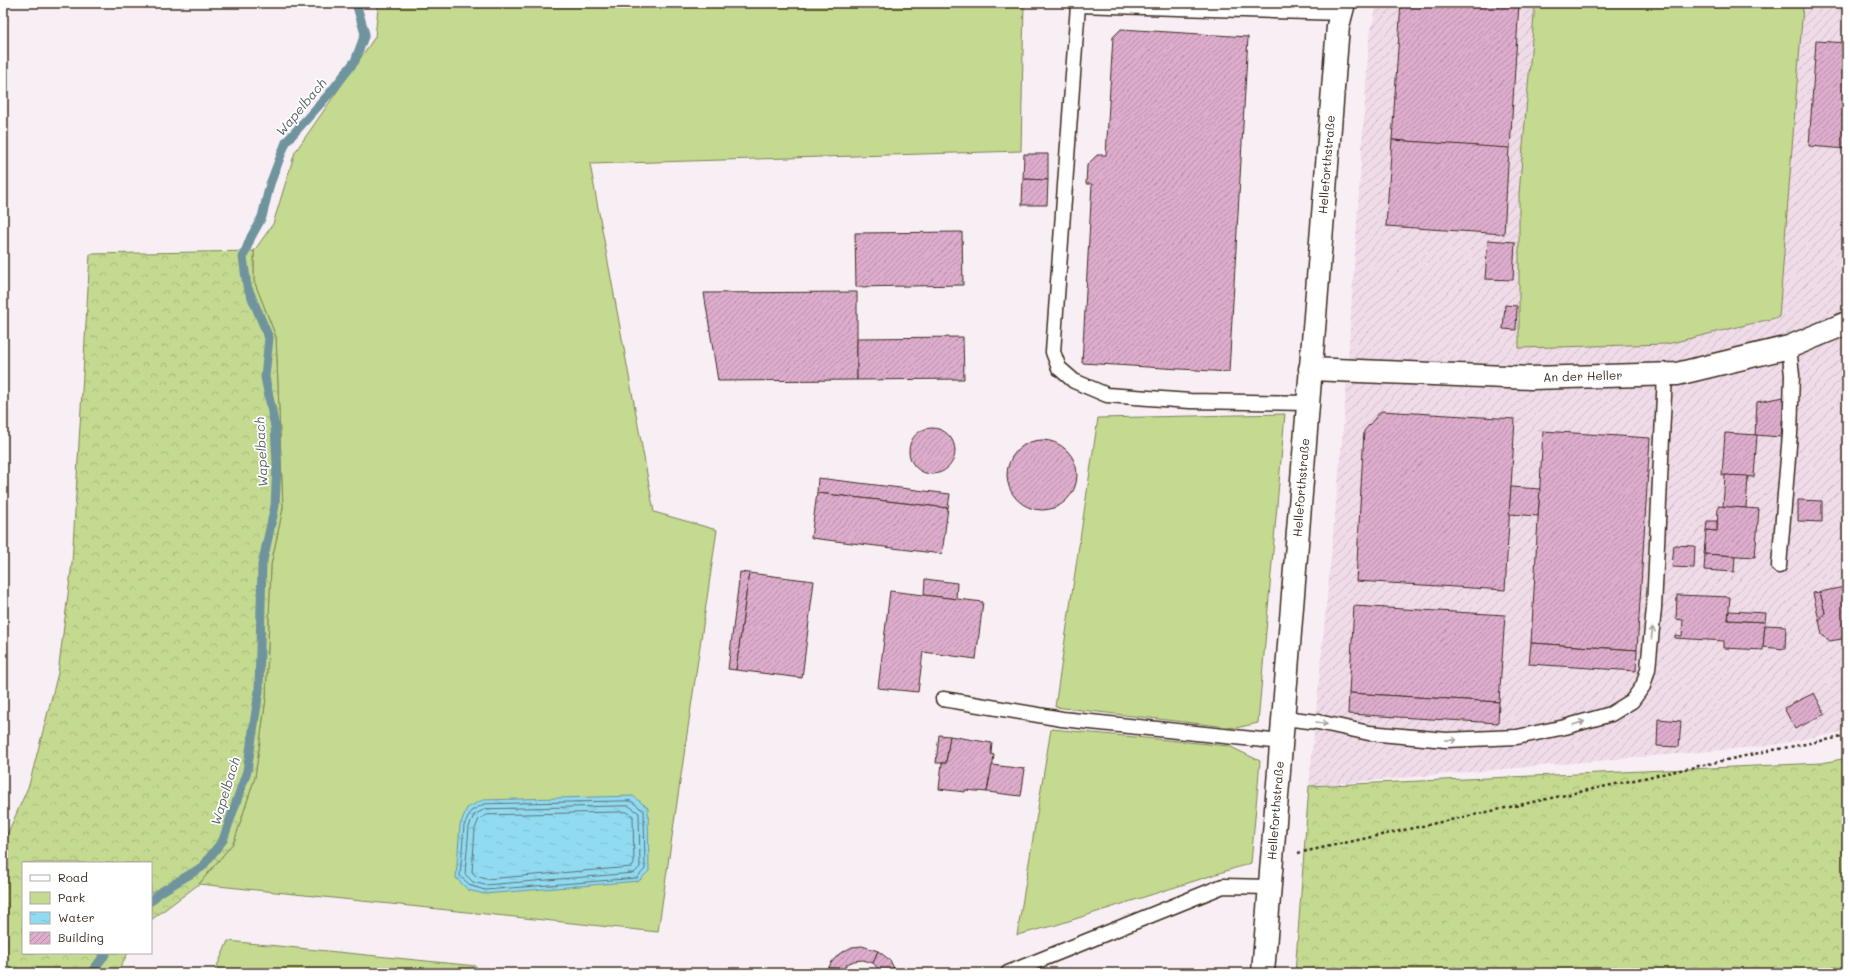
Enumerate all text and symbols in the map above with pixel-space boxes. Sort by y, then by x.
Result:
water label: Wapelbach [272,74,330,139]
street label: Helleforthstraße [1314,114,1338,214]
street label: An der Heller [1543,366,1623,385]
water label: Wapelbach [250,417,271,488]
street label: Helleforthstraße [1289,437,1312,537]
one-way arrow [1648,627,1655,640]
one-way arrow [1315,719,1328,727]
one-way arrow [1572,719,1585,726]
one-way arrow [1444,736,1457,744]
water label: Wapelbach [206,755,243,827]
street label: Helleforthstraße [1263,760,1287,860]
legend [22,862,152,954]
text: Road [58,869,88,885]
text: Park [58,889,85,905]
text: Water [58,909,95,925]
text: Building [58,929,104,945]

